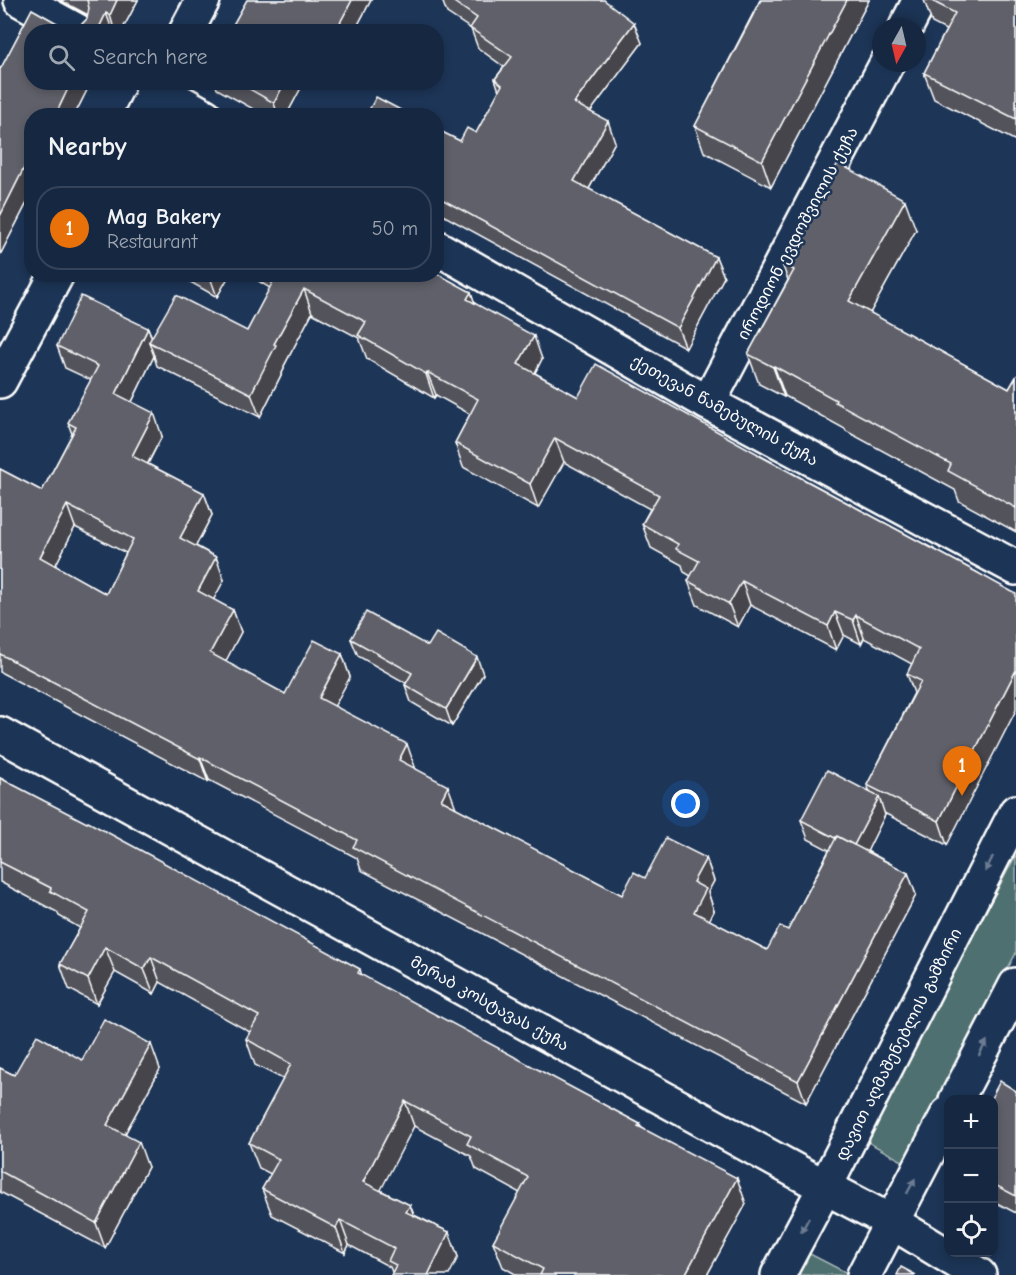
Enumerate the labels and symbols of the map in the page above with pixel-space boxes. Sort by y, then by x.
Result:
north arrow [872,18,926,72]
street label: იროდიონ ევდოშვილის ქუჩა [734,124,863,343]
street label: ქეთევან წამებულის ქუჩა [628,352,821,471]
pin: 1 [942,746,982,796]
your location [671,789,700,818]
one-way arrow [985,855,995,873]
street label: დავით აღმაშენებლის გამზირი [832,925,966,1164]
street label: მერაბ კოსტავას ქუჩა [407,953,572,1055]
one-way arrow [978,1039,988,1056]
one-way arrow [905,1177,915,1195]
one-way arrow [800,1216,810,1233]

